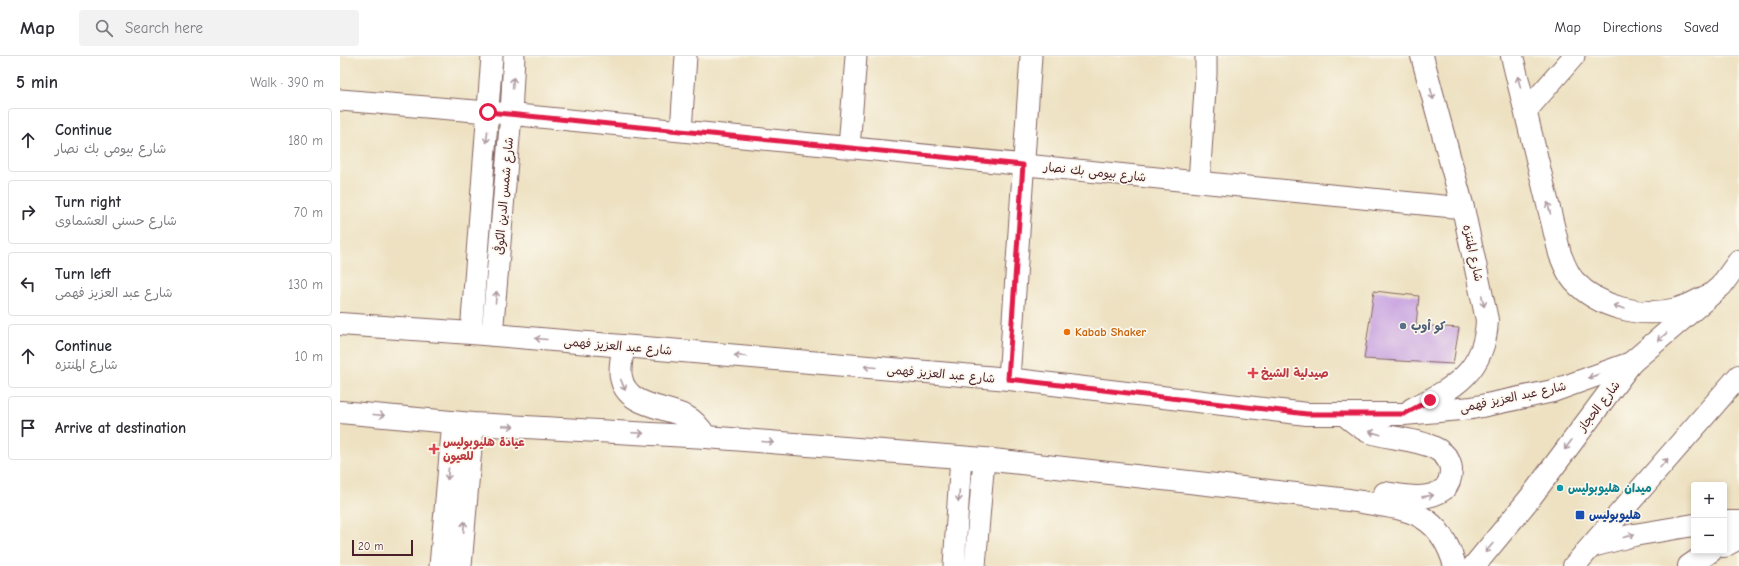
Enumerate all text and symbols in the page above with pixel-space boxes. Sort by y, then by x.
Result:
search box [79,10,359,46]
text: Map [20,17,55,39]
icon: search [93,17,115,39]
text: Search here [125,19,203,37]
text: Map [1554,19,1581,36]
text: Directions [1603,19,1662,36]
text: Saved [1684,19,1719,36]
text: 5 min [16,73,58,92]
text: Walk · 390 m [250,75,324,90]
one-way arrow [1514,76,1522,89]
one-way arrow [509,77,517,90]
one-way arrow [1429,87,1436,100]
route start [479,103,497,121]
text: Continue [55,121,112,139]
icon: ahead [17,129,39,151]
one-way arrow [483,130,490,143]
text: 180 m [288,133,323,148]
street label: شارع شمس الدين الكوفى [491,136,518,256]
text: شارع بيومى بك نصار [55,141,166,156]
street label: شارع بيومى بك نصار [1042,160,1147,186]
text: Turn right [55,193,121,211]
icon: right [17,201,39,223]
one-way arrow [1545,202,1553,215]
text: 70 m [294,205,323,220]
text: شارع حسنى العشماوى [55,213,177,228]
street label: شارع المنتزه [1458,223,1486,283]
text: Turn left [55,265,111,283]
icon: left [17,273,39,295]
text: 130 m [288,277,323,292]
text: شارع عبد العزيز فهمى [55,285,173,300]
one-way arrow [492,290,499,303]
one-way arrow [1479,295,1487,308]
one-way arrow [1613,303,1626,310]
place label: كو أوب [1411,318,1446,334]
marker: كو أوب [1398,321,1408,331]
place label: Kabab Shaker [1075,325,1146,339]
marker: Kabab Shaker [1062,327,1072,337]
one-way arrow [1656,332,1667,341]
street label: شارع عبد العزيز فهمى [563,334,673,360]
one-way arrow [535,336,548,343]
text: Continue [55,337,112,355]
icon: ahead [17,345,39,367]
text: 10 m [295,349,323,364]
one-way arrow [734,353,747,360]
text: شارع المنتزه [55,357,118,372]
street label: شارع عبد العزيز فهمى [886,362,996,388]
one-way arrow [864,364,877,371]
place label: صيدلية الشيخ [1261,366,1329,381]
marker: صيدلية الشيخ [1248,368,1258,378]
one-way arrow [1588,373,1601,380]
one-way arrow [620,378,628,390]
street label: شارع الحجاز [1574,378,1624,436]
street label: شارع عبد العزيز فهمى [1458,379,1568,417]
route end [1421,391,1439,409]
one-way arrow [372,412,385,419]
icon: arrive [17,417,39,439]
text: Arrive at destination [55,419,186,437]
one-way arrow [501,422,514,429]
one-way arrow [631,429,644,436]
one-way arrow [1369,429,1382,436]
place label: عيادة هليوبوليس للعيون [443,435,525,464]
one-way arrow [761,438,774,445]
one-way arrow [1564,440,1572,451]
marker: عيادة هليوبوليس للعيون [428,443,440,455]
one-way arrow [1660,457,1669,468]
one-way arrow [445,467,452,480]
place label: ميدان هليوبوليس [1568,481,1652,496]
map controls [1691,482,1727,554]
button: + [1691,482,1727,518]
marker: ميدان هليوبوليس [1555,483,1565,493]
one-way arrow [955,489,962,502]
one-way arrow [1421,492,1434,500]
place label: هليوبوليس [1589,508,1641,523]
marker: هليوبوليس [1574,509,1586,521]
button: − [1691,518,1727,554]
one-way arrow [461,521,468,534]
one-way arrow [1622,532,1635,539]
scale bar [352,538,413,557]
text: 20 m [358,540,383,553]
one-way arrow [1484,543,1493,554]

